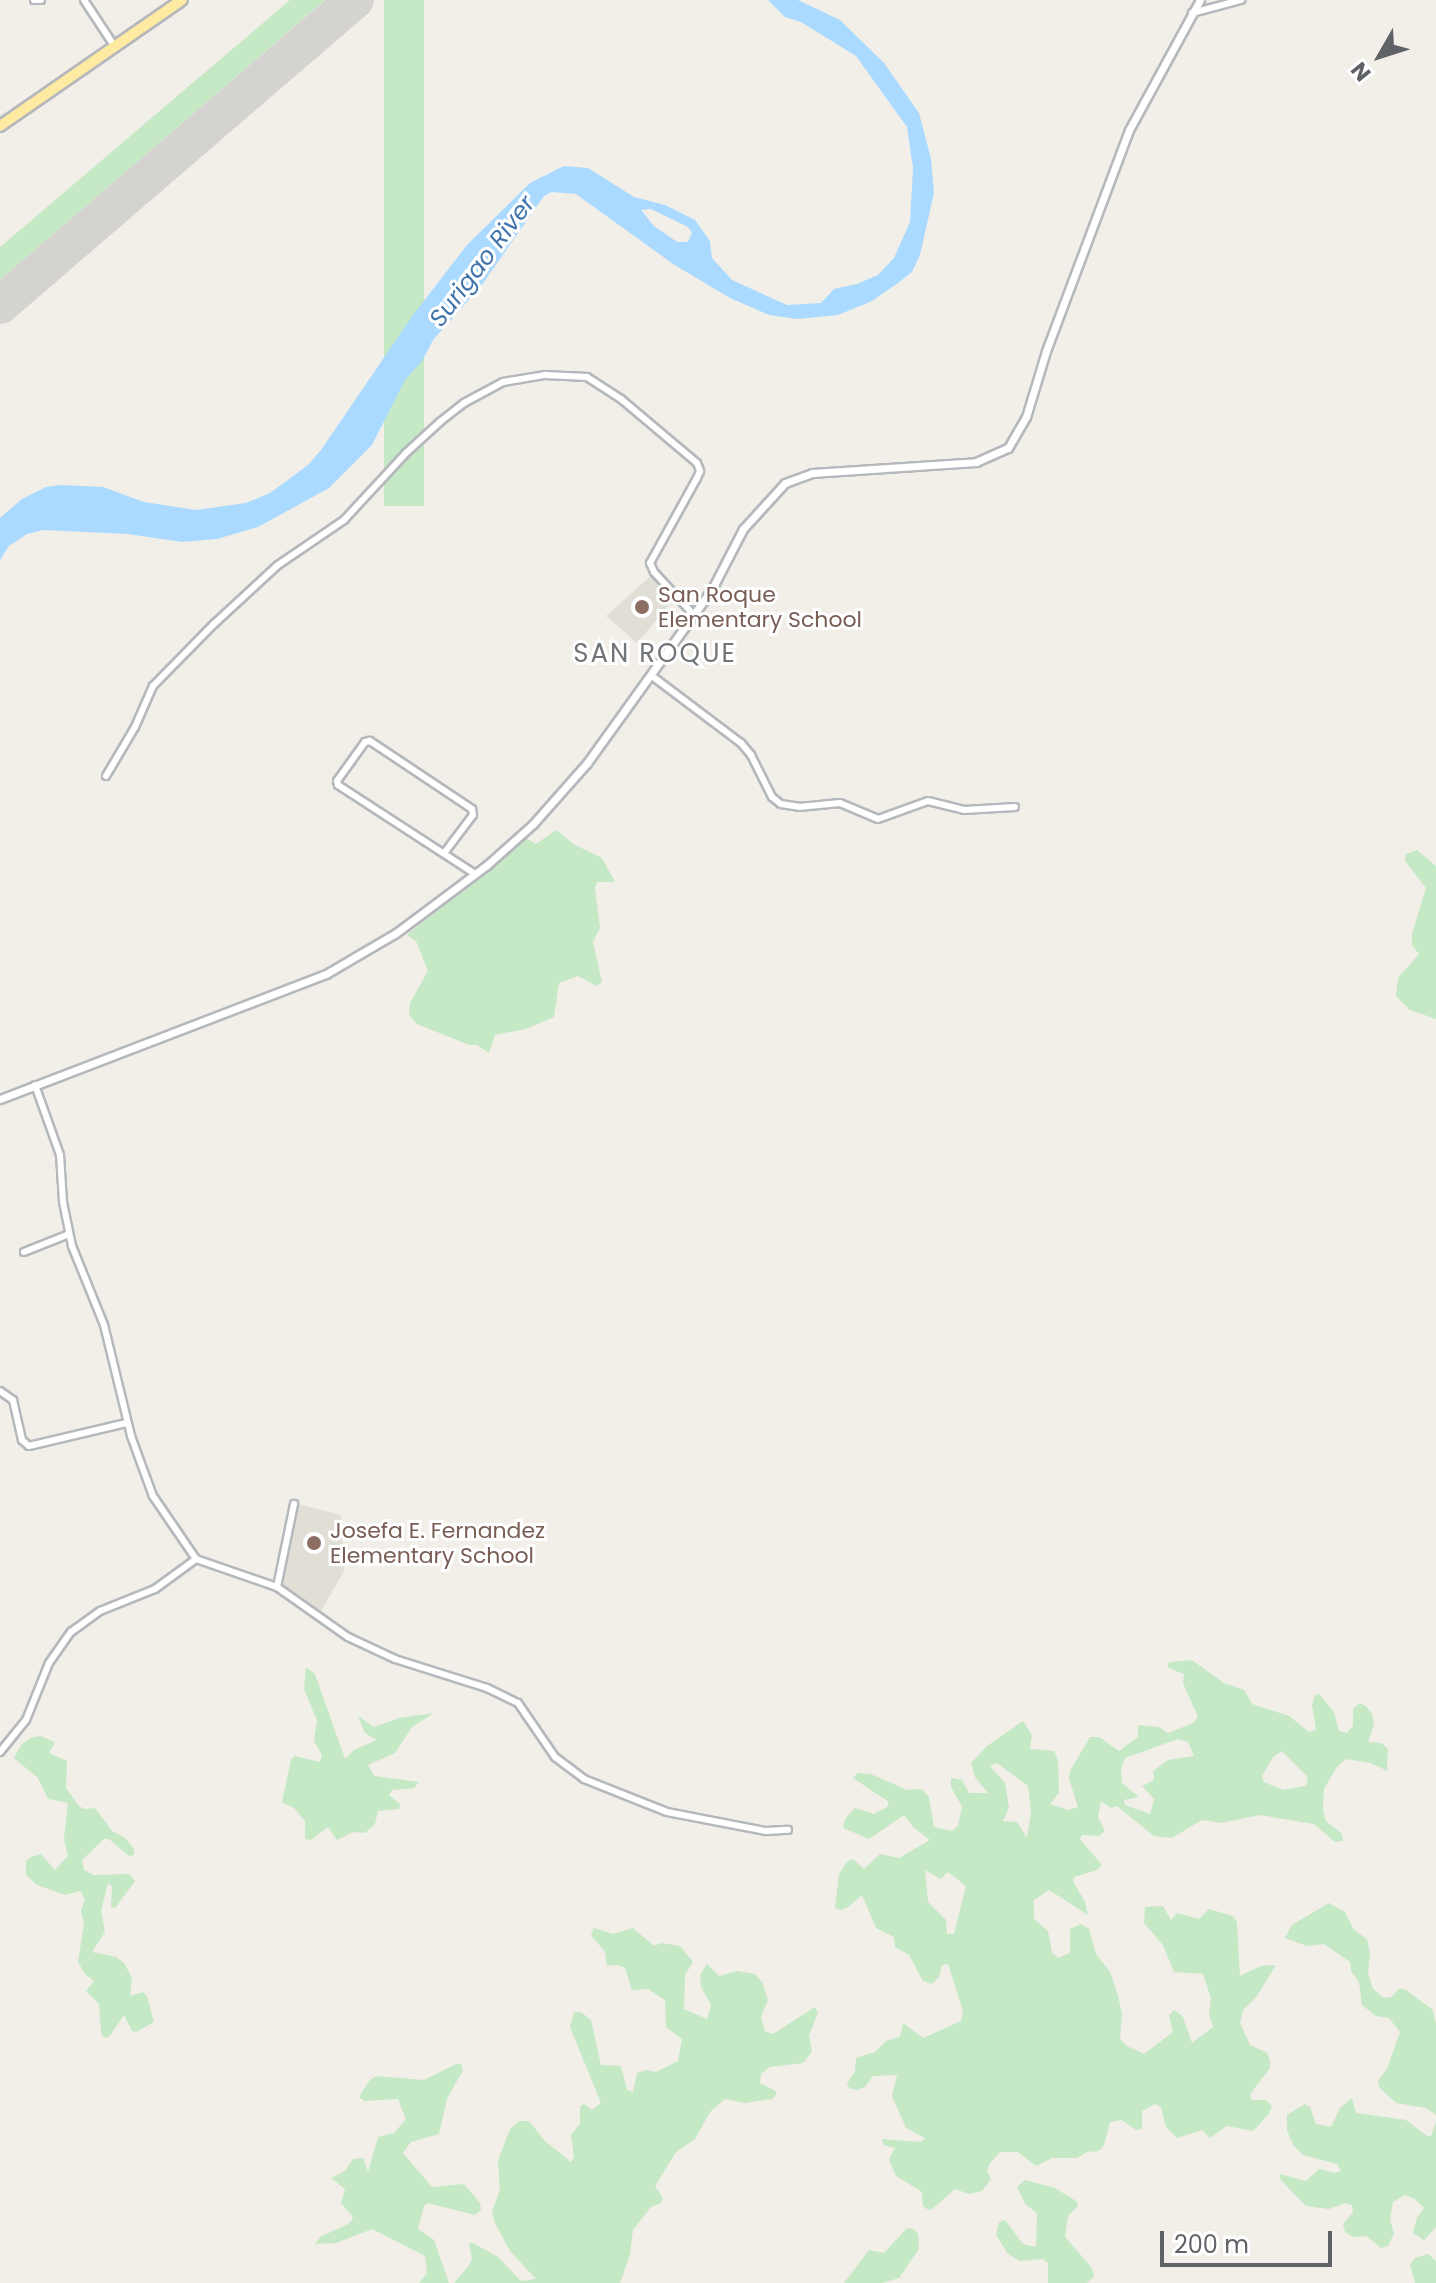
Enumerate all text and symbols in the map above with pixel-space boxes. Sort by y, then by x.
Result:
north arrow [1340,16,1420,96]
text: N [1344,55,1378,88]
water label: Surigao River [423,190,541,332]
place label: San Roque Elementary School [658,581,862,632]
marker: San Roque Elementary School [633,598,651,616]
district label: SAN ROQUE [573,638,737,670]
place label: Josefa E. Fernandez Elementary School [330,1517,545,1568]
marker: Josefa E. Fernandez Elementary School [305,1534,323,1552]
scale bar [1164,2215,1336,2265]
text: 200 m [1174,2228,1249,2261]

